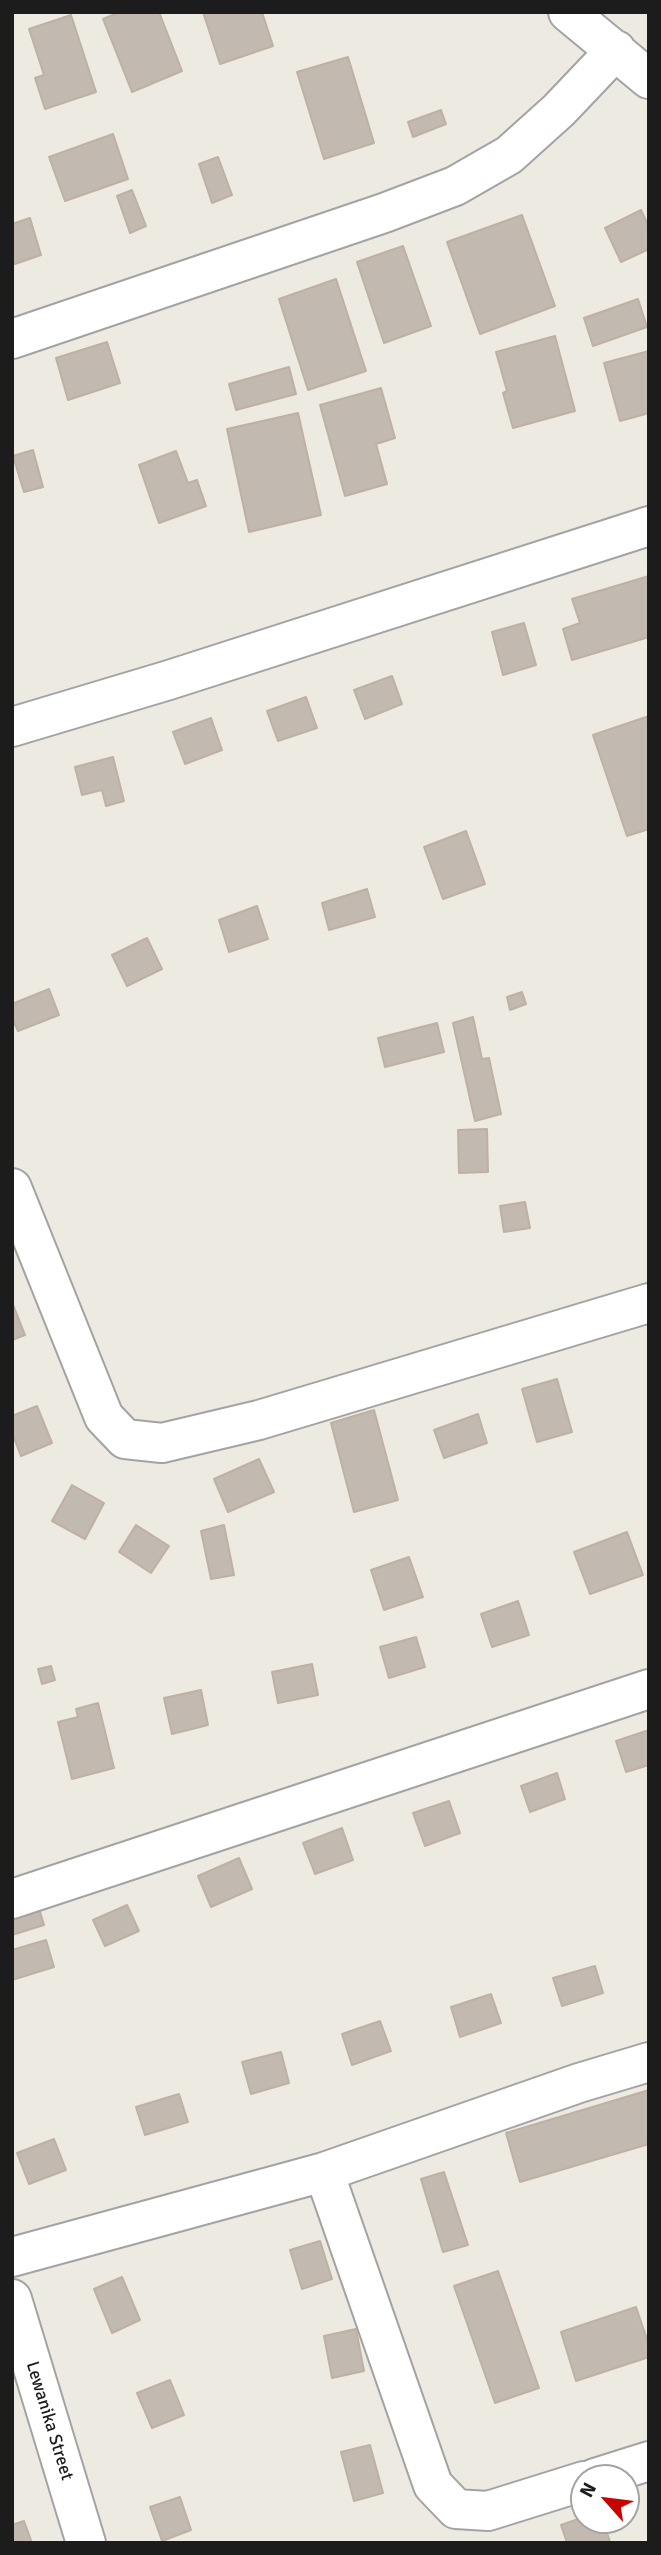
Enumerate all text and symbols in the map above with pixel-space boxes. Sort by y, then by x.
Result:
street label: Lewanika Street [21,2359,77,2483]
north arrow [570,2464,640,2534]
text: N [575,2479,602,2502]

